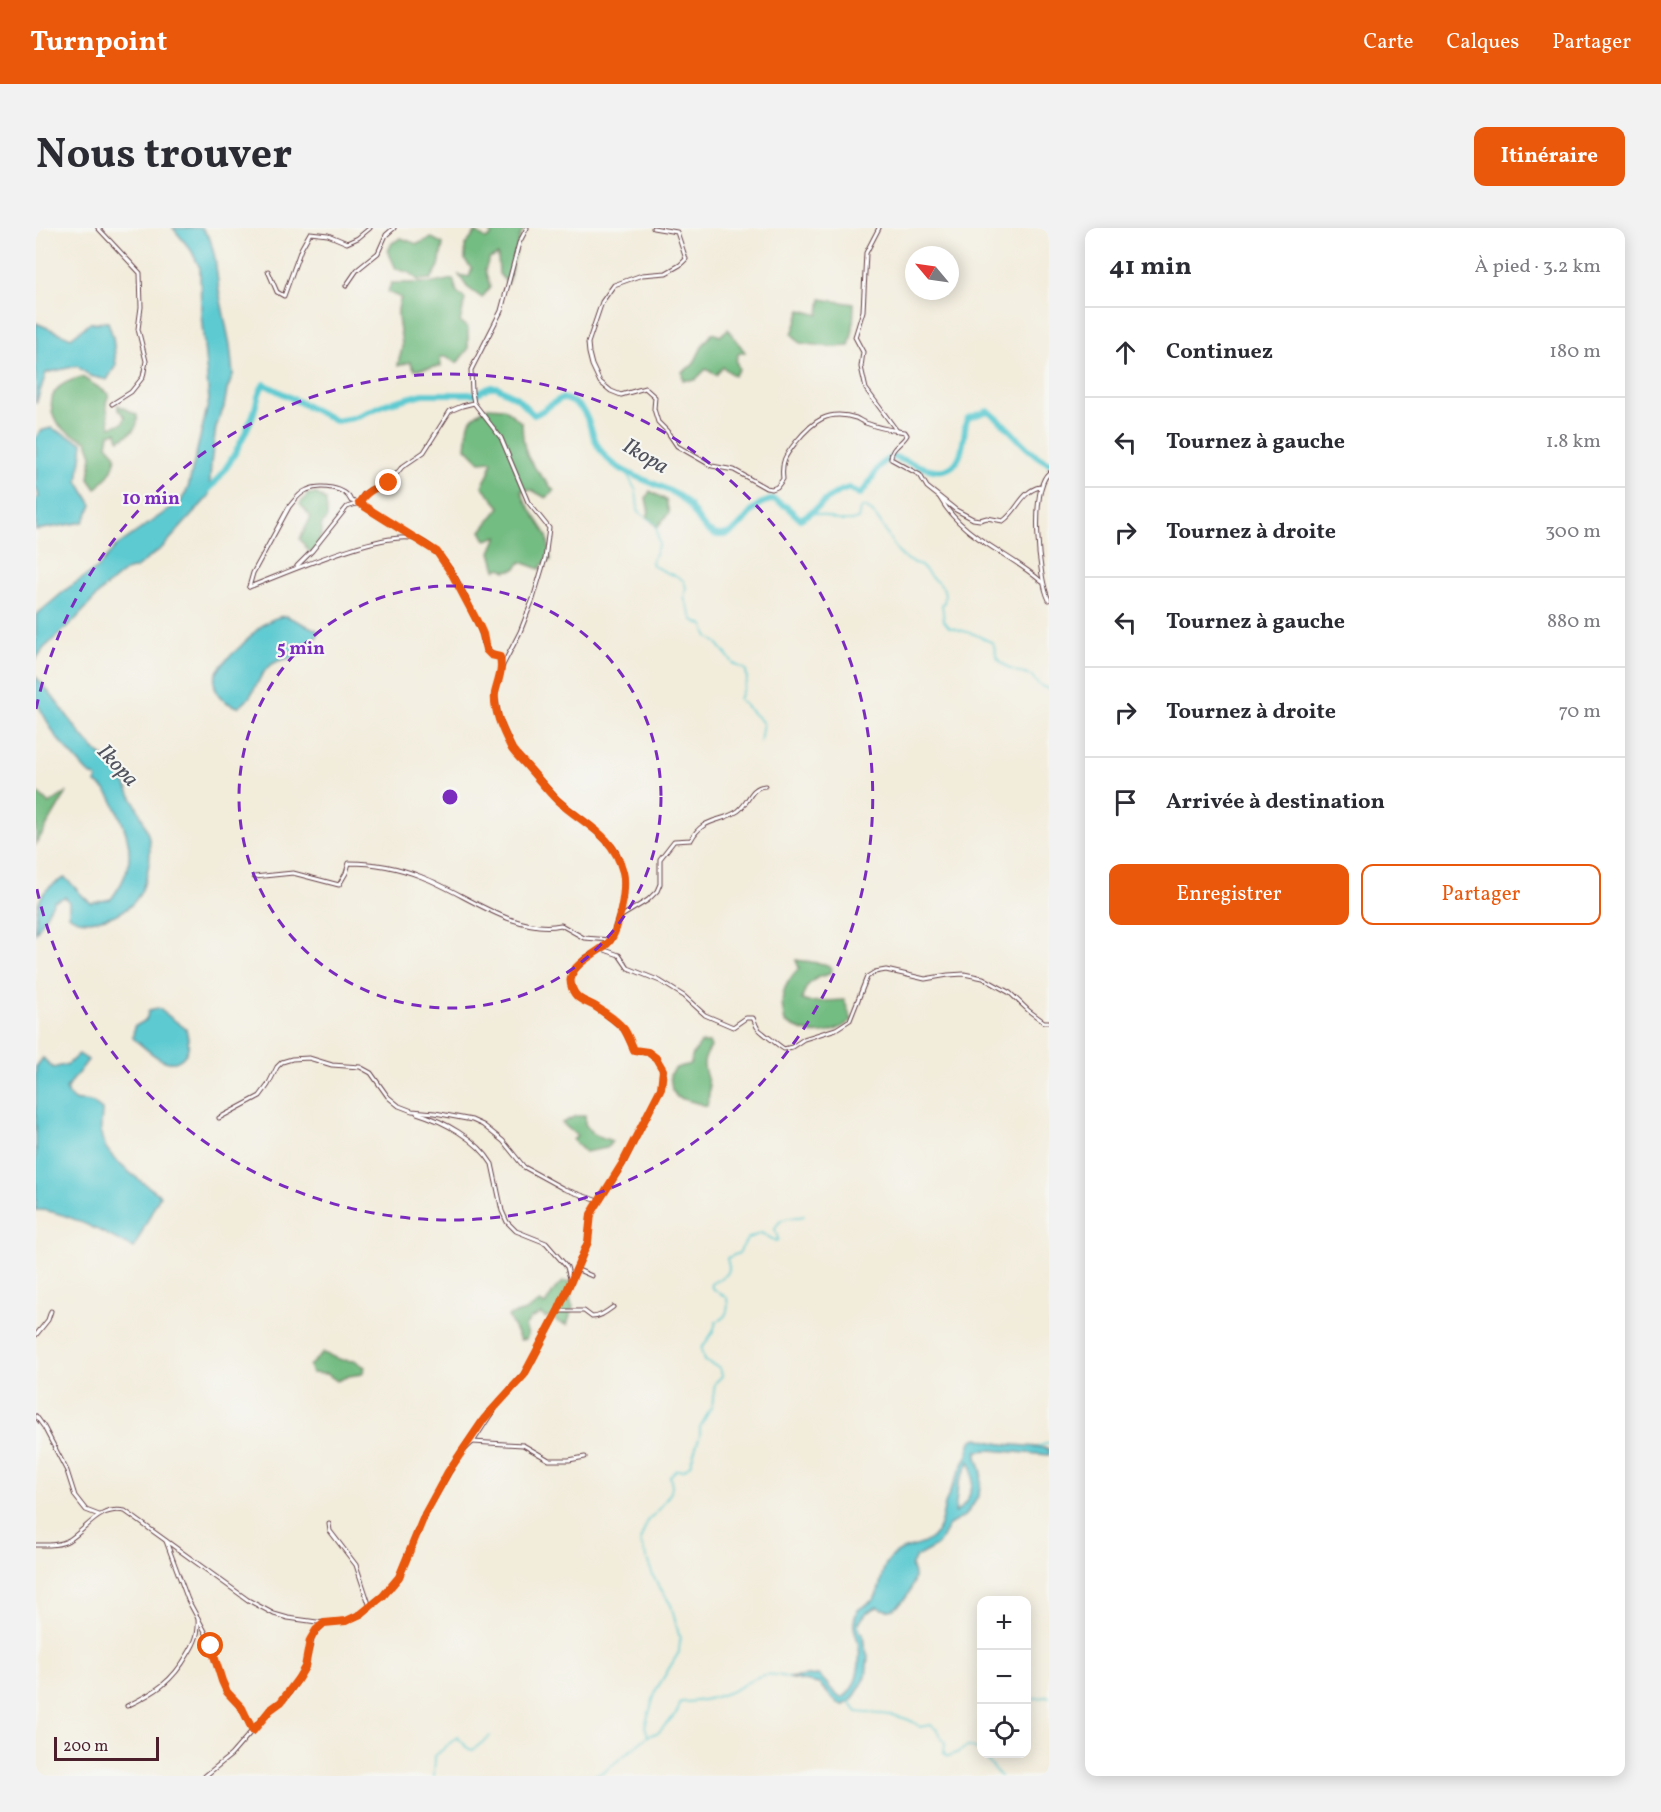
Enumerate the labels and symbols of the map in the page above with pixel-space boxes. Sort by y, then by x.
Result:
north arrow [905,246,959,300]
water label: Ikopa [616,431,674,483]
route end [375,469,401,495]
text: 10 min [122,487,180,512]
text: 5 min [277,637,325,662]
water label: Ikopa [89,738,145,794]
centre of rings [440,787,460,807]
route start [197,1632,223,1658]
scale bar [54,1734,159,1762]

